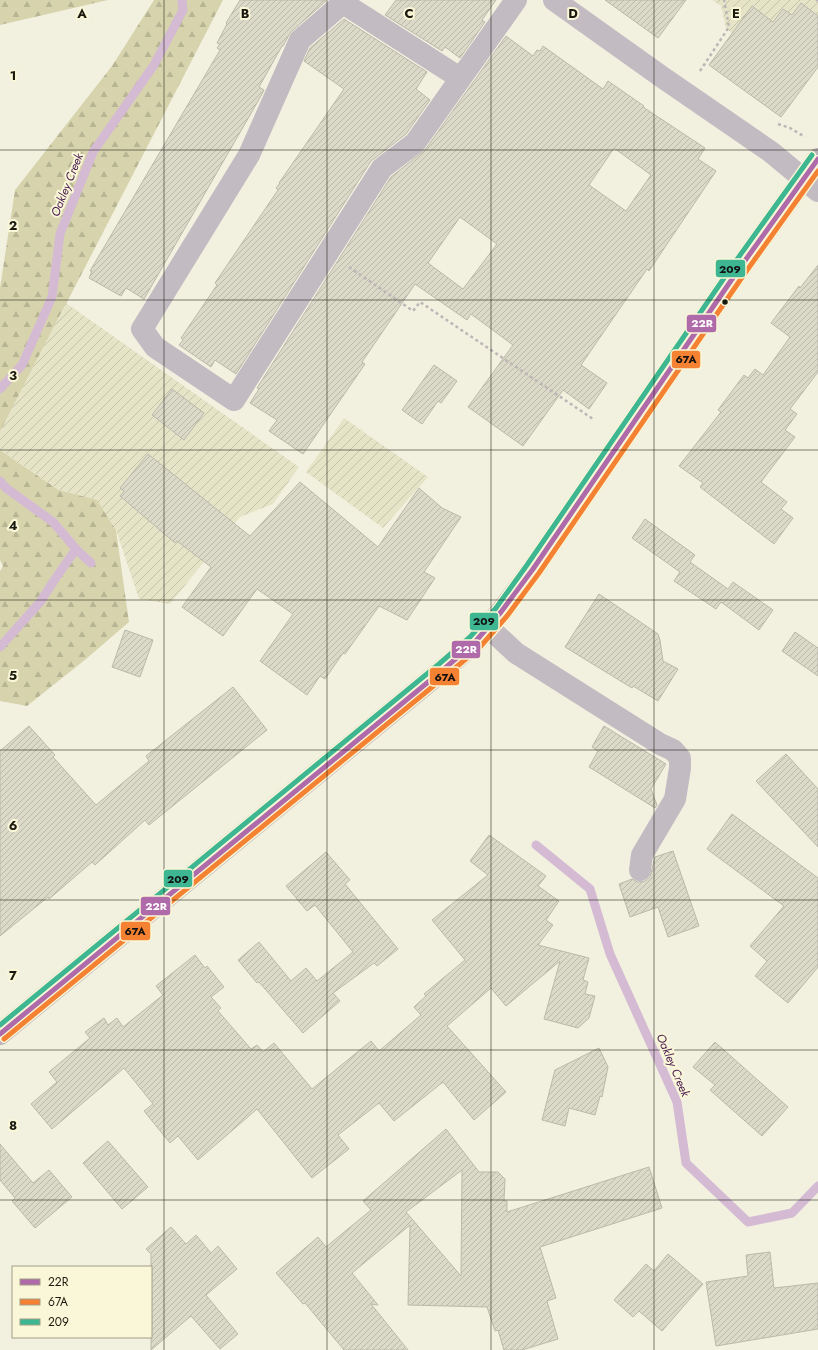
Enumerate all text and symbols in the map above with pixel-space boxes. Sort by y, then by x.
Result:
text: A [76,4,87,23]
text: B [241,4,250,23]
text: C [404,4,414,23]
text: D [568,4,578,23]
text: E [732,4,740,23]
text: 1 [10,66,16,85]
water label: Oakley Creek [46,150,88,219]
text: 2 [9,216,17,235]
line badge: 209 [715,259,746,278]
text: 209 [719,261,741,277]
unlabelled marker [720,297,730,307]
line badge: 22R [686,314,717,333]
text: 22R [691,315,714,331]
line badge: 67A [671,350,701,369]
text: 67A [676,351,697,367]
text: 3 [9,366,17,385]
text: 4 [8,516,18,535]
line badge: 209 [469,612,499,631]
text: 209 [473,613,495,629]
line badge: 22R [451,640,481,659]
text: 22R [455,641,478,657]
text: 5 [9,666,17,685]
line badge: 67A [429,667,460,686]
text: 67A [435,669,456,685]
text: 6 [9,816,18,835]
line badge: 209 [163,869,193,888]
text: 209 [167,871,189,887]
line badge: 22R [140,896,171,916]
text: 22R [145,898,168,914]
line badge: 67A [120,921,151,941]
text: 67A [125,923,146,939]
text: 7 [9,966,17,985]
water label: Oakley Creek [652,1031,695,1100]
text: 8 [9,1116,17,1135]
legend [12,1266,152,1338]
text: 22R [48,1273,69,1291]
text: 67A [48,1293,68,1311]
text: 209 [48,1313,69,1331]

